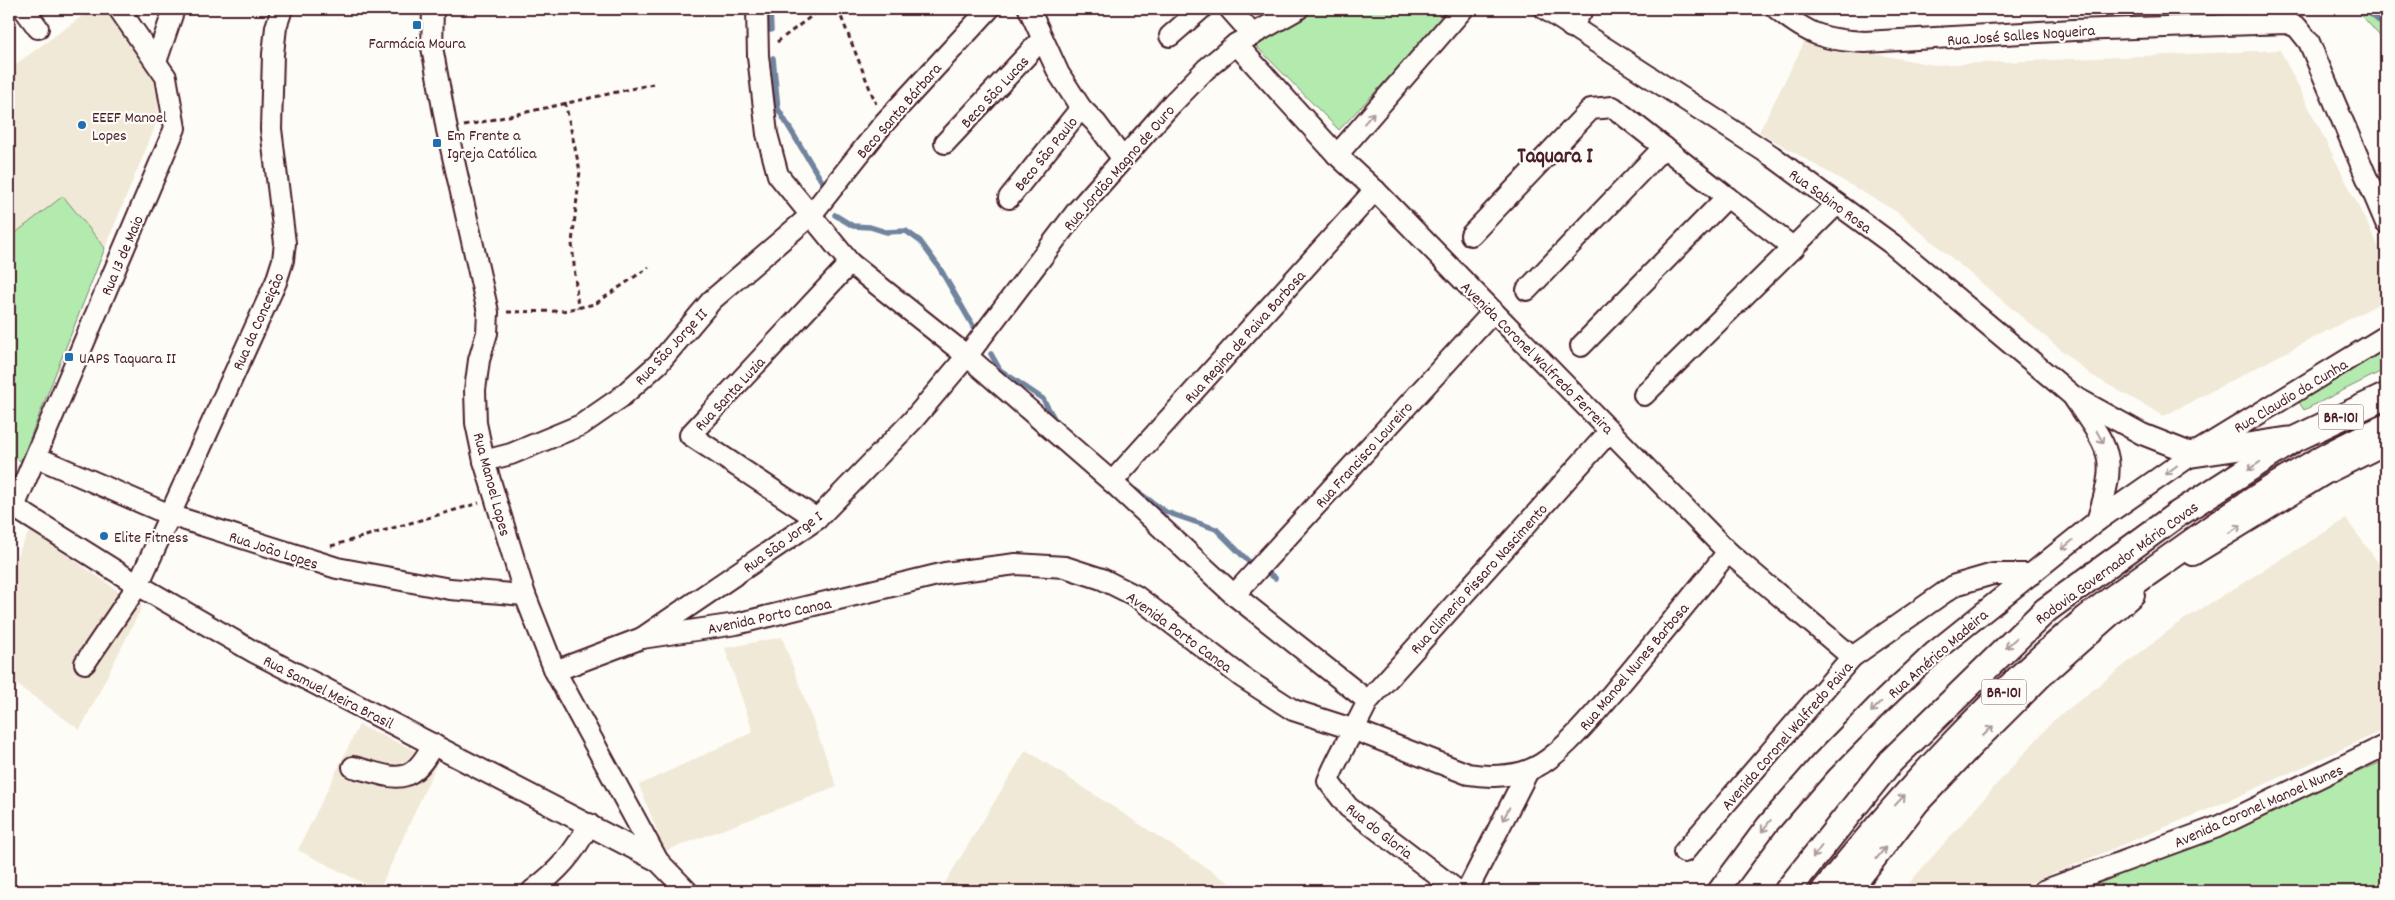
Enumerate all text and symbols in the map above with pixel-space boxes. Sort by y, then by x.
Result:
marker: Farmácia Moura [411,19,423,31]
street label: Rua José Salles Nogueira [1947,20,2096,53]
place label: Farmácia Moura [369,33,466,56]
street label: Beco São Lucas [956,51,1036,134]
street label: Beco Santa Bárbara [852,58,948,165]
street label: Rua Jordão Magno de Ouro [1059,101,1181,237]
place label: EEEF Manoel Lopes [92,107,167,148]
street label: Beco São Paulo [1010,112,1084,197]
one-way arrow [1363,112,1374,125]
marker: EEEF Manoel Lopes [76,119,88,131]
place label: Em Frente a Igreja Católica [447,125,537,166]
marker: Em Frente a Igreja Católica [431,137,443,149]
district label: Taquara I [1517,143,1593,173]
street label: Rua Sabino Rosa [1783,164,1876,240]
street label: Rua 13 de Maio [96,212,151,300]
street label: Rua Regina de Paiva Barbosa [1180,266,1312,409]
street label: Rua da Conceição [227,269,291,375]
street label: Avenida Coronel Walfredo Ferreira [1454,277,1618,441]
street label: Rua São Jorge II [630,304,714,391]
place label: UAPS Taquara II [79,348,176,371]
marker: UAPS Taquara II [63,351,75,363]
street label: Rua Santa Luzia [690,352,772,437]
street label: Rua Claudio da Cunha [2230,354,2353,440]
street label: Rua Francisco Loureiro [1311,397,1419,514]
road number: BR-101 [2318,404,2364,430]
one-way arrow [2095,429,2105,443]
street label: Rua Manoel Lopes [466,430,516,539]
one-way arrow [2248,461,2262,471]
one-way arrow [2165,465,2178,476]
street label: Rodovia Governador Mário Covas [2031,497,2204,631]
street label: Rua Climerio Pissaro Nascimento [1406,499,1554,660]
street label: Rua São Jorge I [739,506,828,580]
one-way arrow [2227,523,2241,533]
street label: Rua João Lopes [226,526,321,577]
place label: Elite Fitness [114,527,189,550]
marker: Elite Fitness [98,530,110,542]
one-way arrow [2061,540,2074,551]
street label: Avenida Porto Canoa [1121,587,1237,680]
street label: Avenida Porto Canoa [706,593,834,642]
street label: Rua Manoel Nunes Barbosa [1574,598,1696,737]
street label: Rua Américo Madeira [1883,604,1994,705]
one-way arrow [2004,637,2017,649]
street label: Rua Samuel Meira Brasil [259,650,397,736]
street label: Avenida Coronel Walfredo Paiva [1717,657,1859,816]
road number: BR-101 [1982,680,2026,704]
one-way arrow [1870,701,1882,713]
one-way arrow [1982,725,1994,737]
street label: Avenida Coronel Manoel Nunes [2171,759,2348,855]
one-way arrow [1894,793,1906,806]
street label: Rua do Gloria [1340,798,1417,866]
one-way arrow [1501,807,1511,822]
one-way arrow [1761,819,1772,832]
one-way arrow [1812,845,1823,858]
one-way arrow [1876,846,1886,860]

